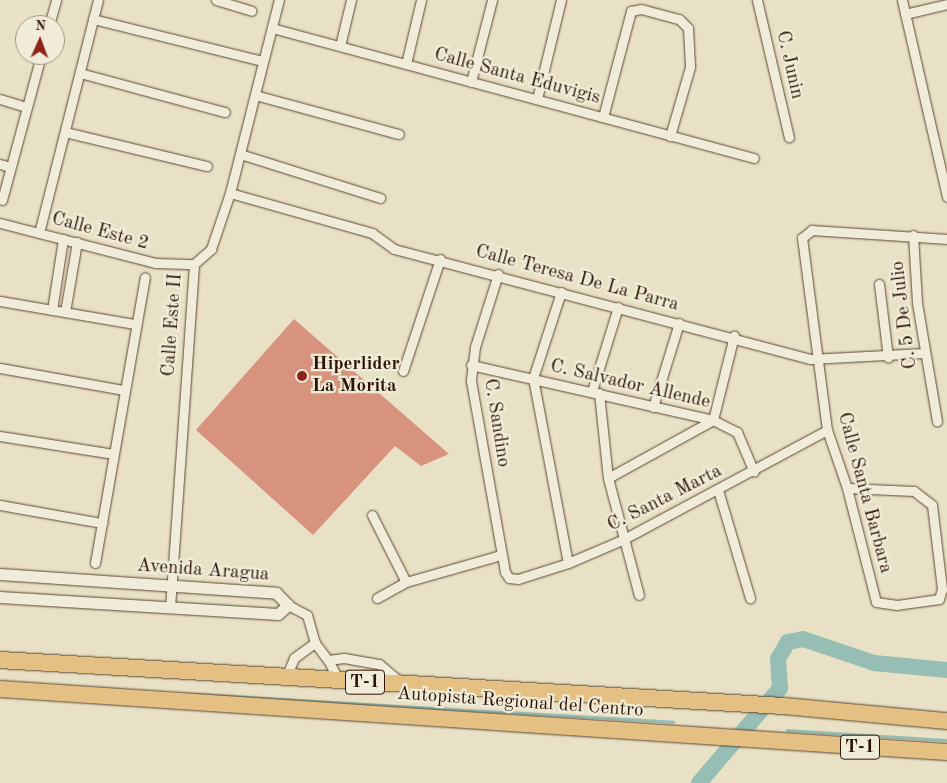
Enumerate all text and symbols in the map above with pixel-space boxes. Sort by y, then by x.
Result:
north arrow [15,15,65,65]
text: N [35,19,46,33]
street label: C. Junin [770,29,808,101]
street label: Calle Santa Eduvigis [431,44,603,110]
street label: Calle Este 2 [49,208,151,256]
street label: Calle Teresa De La Parra [473,241,681,317]
street label: C. 5 De Julio [887,260,923,370]
street label: Calle Este II [158,273,188,377]
place label: Hiperlider La Morita [312,354,400,398]
street label: C. Salvador Allende [548,356,712,414]
marker: Hiperlider La Morita [296,370,308,382]
street label: C. Sandino [478,377,514,469]
street label: Calle Santa Barbara [832,410,896,576]
street label: C. Santa Marta [604,460,726,538]
street label: Avenida Aragua [136,555,270,587]
road number: T-1 [345,666,385,698]
street label: Autopista Regional del Centro [396,683,644,723]
road number: T-1 [840,732,880,762]

